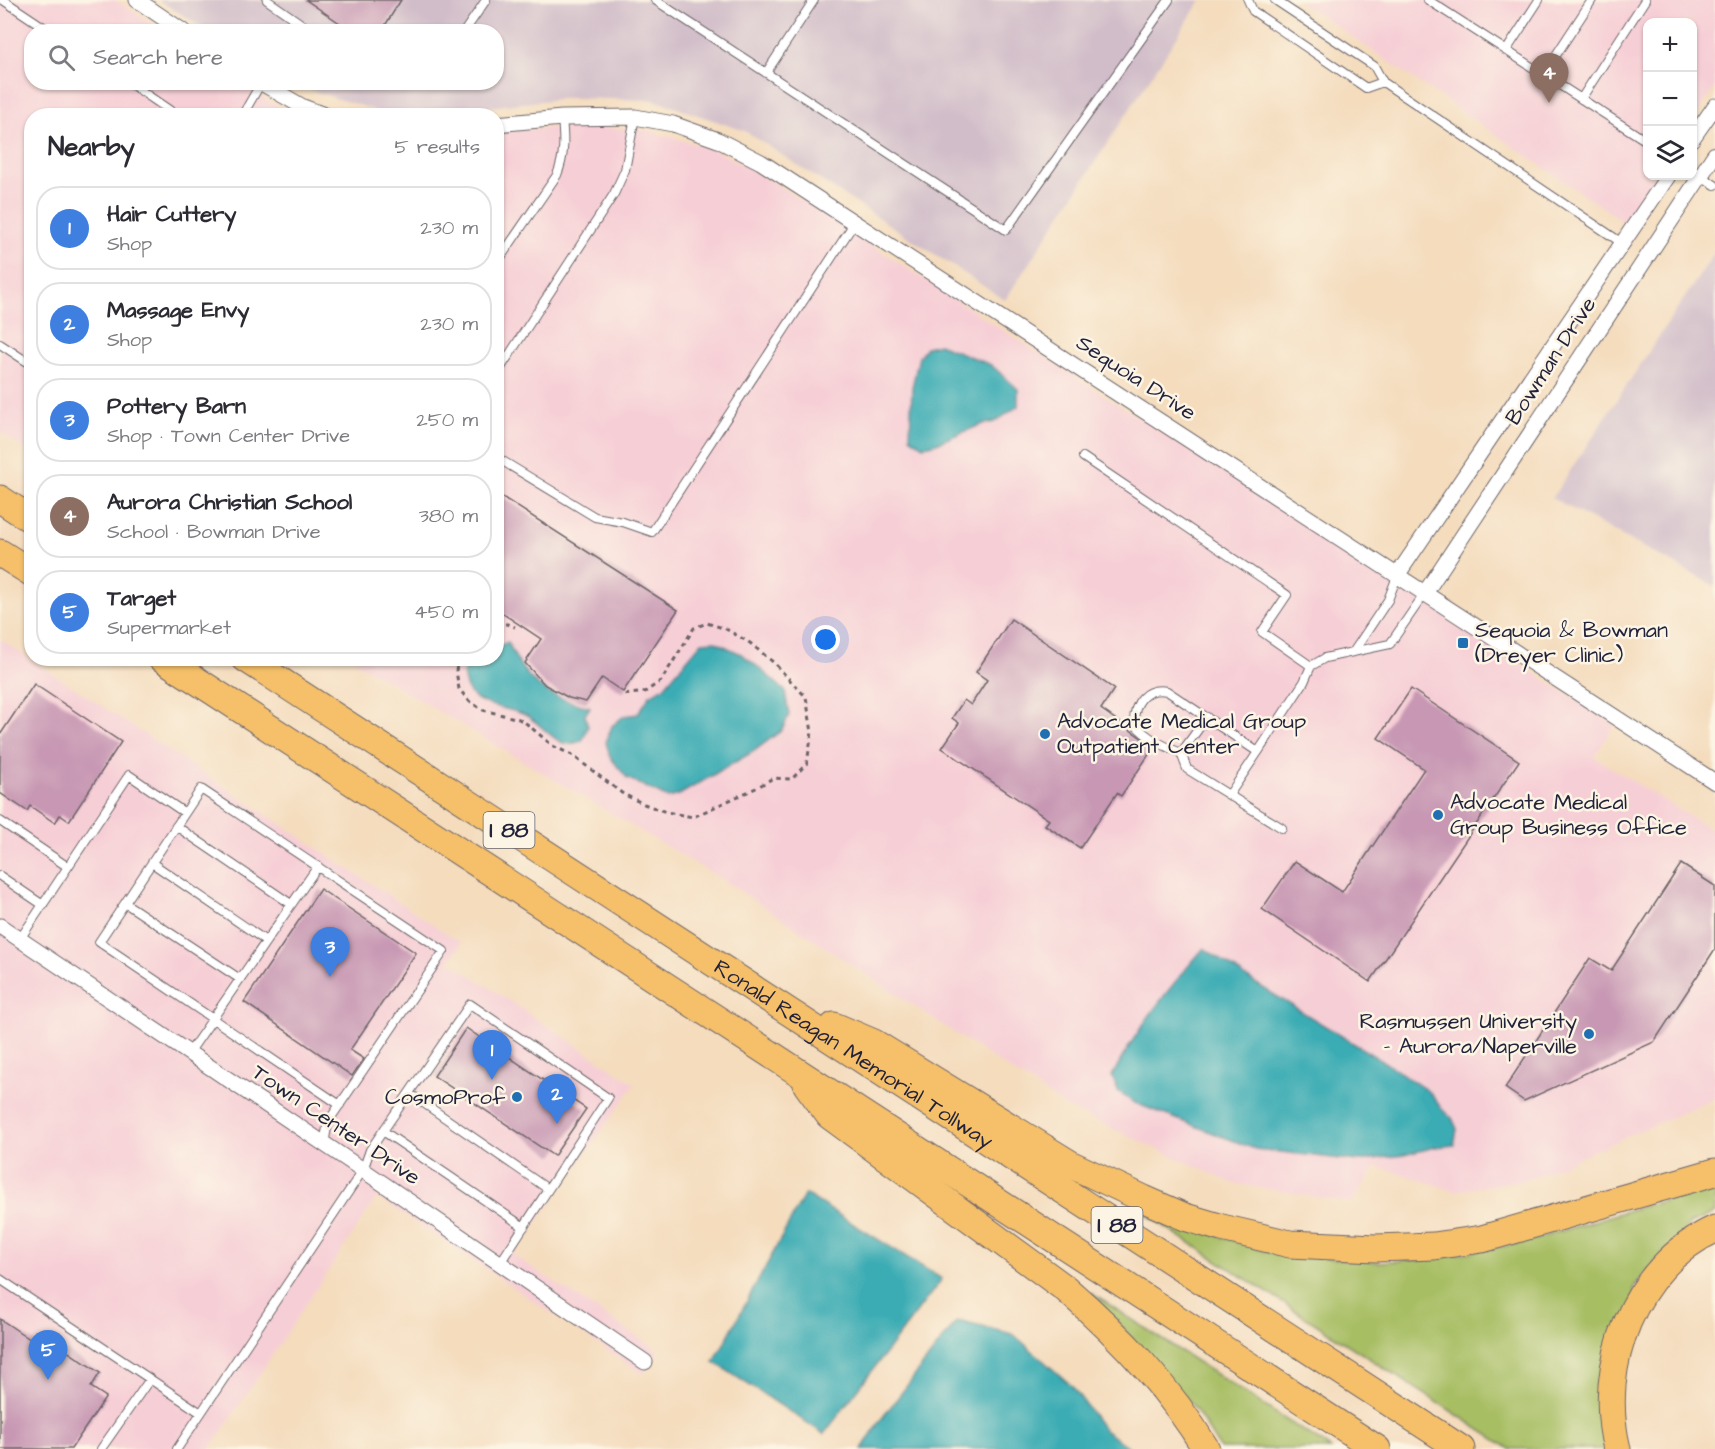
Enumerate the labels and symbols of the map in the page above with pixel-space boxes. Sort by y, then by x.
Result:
pin: 4 [1530,54,1568,103]
street label: Bowman Drive [1498,291,1604,431]
street label: Sequoia Drive [1070,328,1202,428]
place label: Sequoia & Bowman (Dreyer Clinic) [1475,615,1668,672]
your location [811,625,840,654]
marker: Sequoia & Bowman (Dreyer Clinic) [1456,636,1470,650]
place label: Advocate Medical Group Outpatient Center [1057,706,1306,762]
marker: Advocate Medical Group Outpatient Center [1038,727,1052,741]
place label: Advocate Medical Group Business Office [1450,787,1687,843]
marker: Advocate Medical Group Business Office [1431,808,1445,822]
road number: I 88 [484,812,534,848]
pin: 3 [310,928,350,977]
street label: Ronald Reagan Memorial Tollway [708,952,999,1157]
place label: Rasmussen University - Aurora/Naperville [1360,1006,1577,1062]
marker: Rasmussen University - Aurora/Naperville [1582,1027,1596,1041]
pin: 1 [472,1030,512,1080]
street label: Town Center Drive [246,1057,426,1193]
pin: 2 [538,1074,576,1124]
place label: CosmoProf [385,1082,506,1113]
marker: CosmoProf [510,1090,524,1104]
road number: I 88 [1092,1207,1142,1243]
pin: 5 [28,1330,68,1380]

